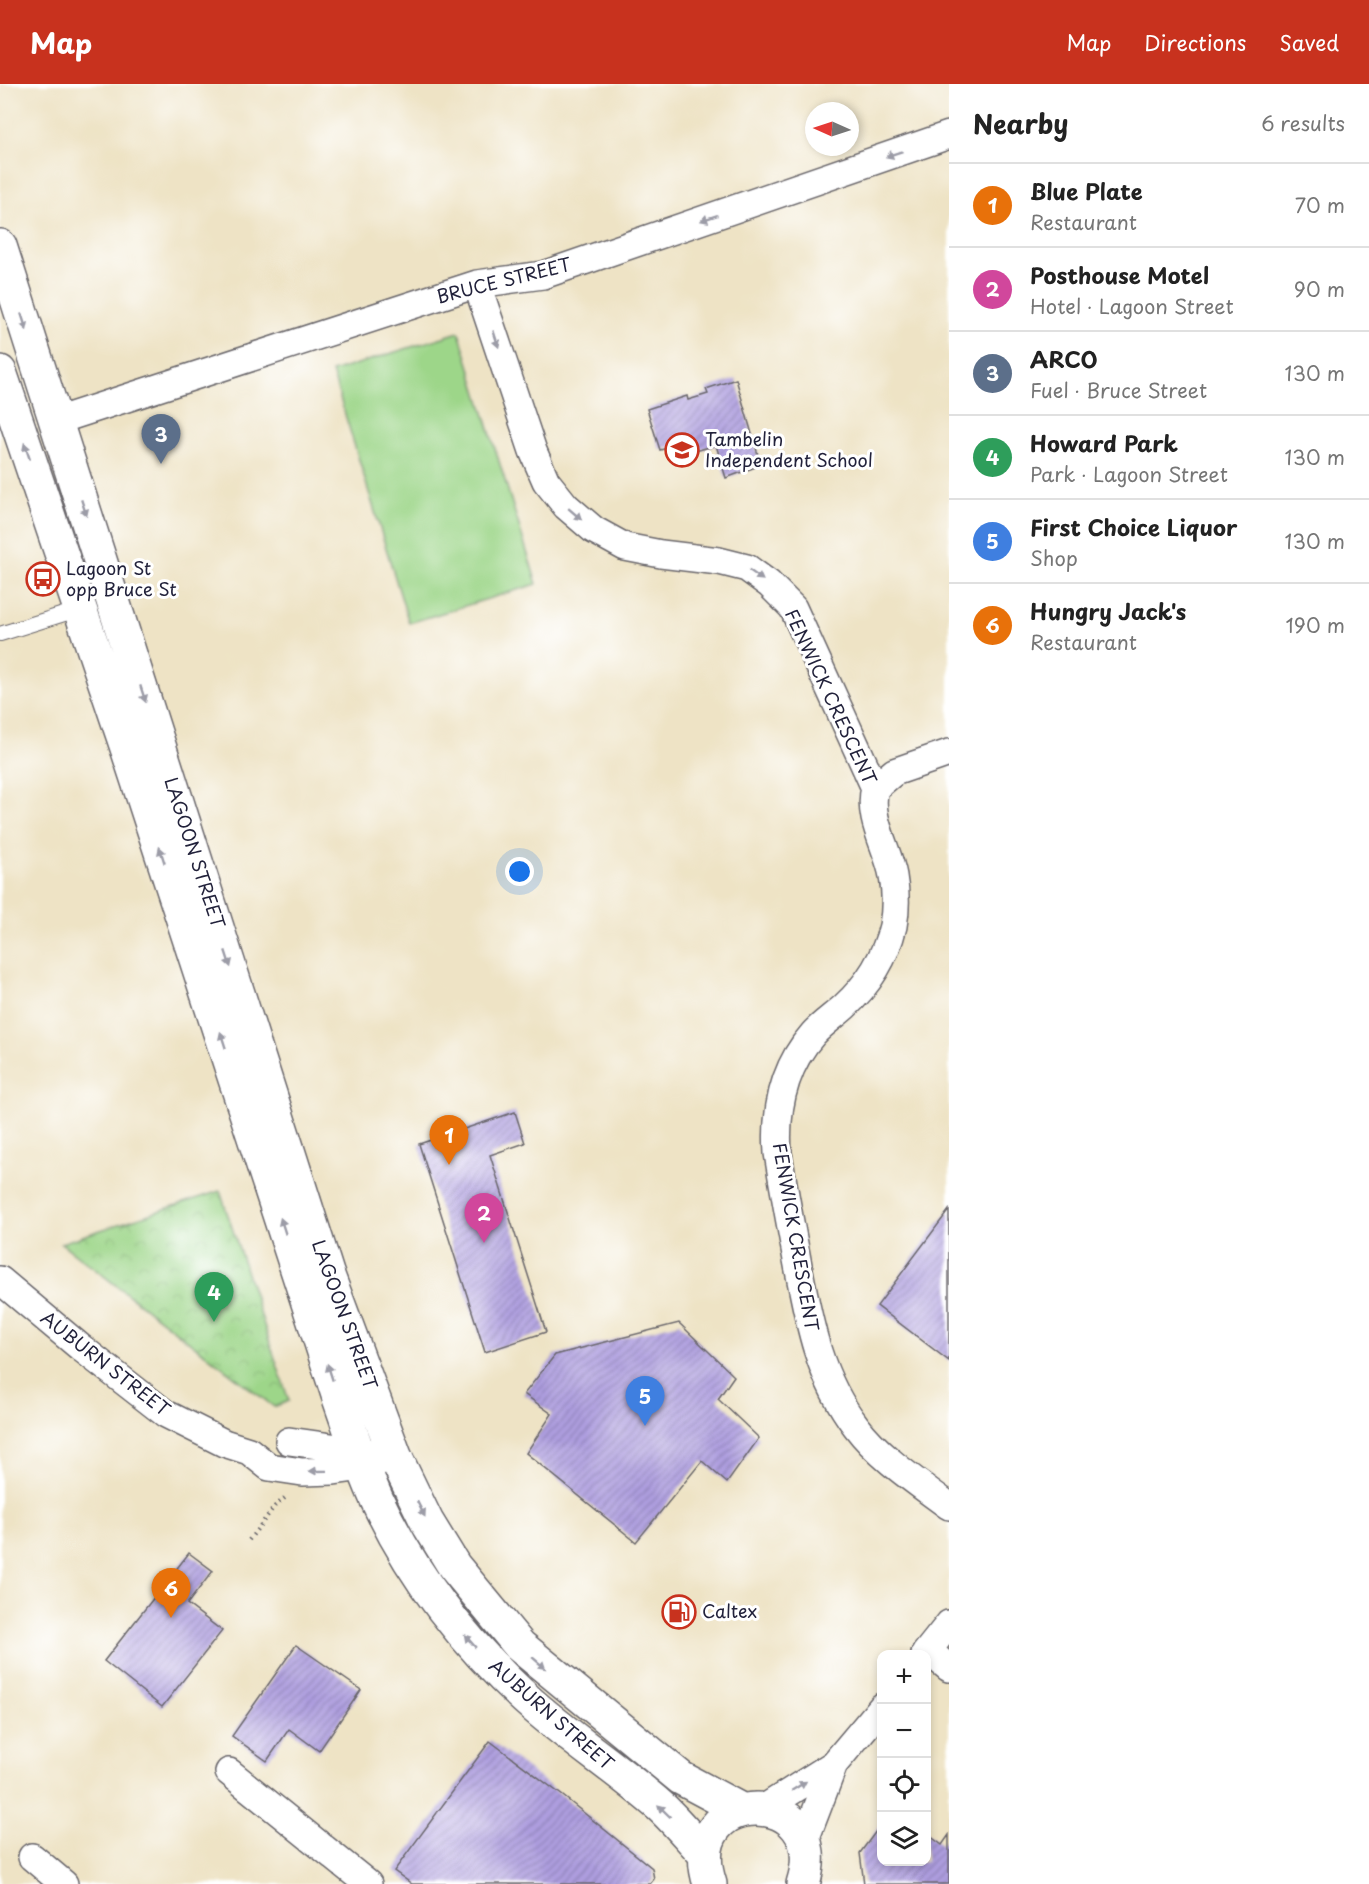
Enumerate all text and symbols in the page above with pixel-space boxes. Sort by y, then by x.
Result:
text: Map [30,21,92,64]
text: Map [1066,26,1111,58]
text: Directions [1144,26,1246,58]
text: Saved [1279,26,1339,58]
north arrow [805,102,859,156]
text: Nearby [973,104,1068,143]
text: 6 results [1261,108,1345,138]
one-way arrow [885,150,903,160]
text: Blue Plate [1030,174,1143,207]
text: 1 [988,190,997,220]
text: 70 m [1295,190,1345,220]
text: Restaurant [1030,207,1137,237]
one-way arrow [700,213,718,223]
street label: BRUCE STREET [434,250,574,309]
text: Posthouse Motel [1030,258,1209,291]
text: 2 [985,274,1000,304]
text: 90 m [1294,274,1345,304]
text: Hotel · Lagoon Street [1030,291,1234,321]
one-way arrow [20,313,30,331]
one-way arrow [491,330,501,348]
text: ARCO [1030,342,1098,375]
text: 3 [986,358,999,388]
text: 130 m [1285,358,1345,388]
text: Fuel · Bruce Street [1030,375,1207,405]
pin: 3 [142,414,180,464]
place label: Tambelin Independent School [705,425,873,473]
text: Howard Park [1030,426,1178,459]
school or university icon: Tambelin Independent School [664,432,700,468]
one-way arrow [22,442,31,460]
text: 4 [986,442,999,472]
text: 130 m [1285,442,1345,472]
text: Park · Lagoon Street [1030,459,1228,489]
one-way arrow [80,499,89,517]
one-way arrow [568,507,583,521]
text: First Choice Liquor [1030,510,1237,543]
text: 5 [986,526,999,556]
text: 130 m [1285,526,1345,556]
text: Shop [1030,543,1078,573]
place label: Lagoon St opp Bruce St [66,554,177,602]
bus stop icon: Lagoon St opp Bruce St [25,561,61,597]
one-way arrow [748,569,764,581]
text: Hungry Jack's [1030,594,1186,627]
street label: FENWICK CRESCENT [779,604,884,789]
text: 6 [985,610,1000,640]
text: 190 m [1286,610,1345,640]
text: Restaurant [1030,627,1137,657]
one-way arrow [139,685,148,703]
street label: LAGOON STREET [158,773,233,932]
one-way arrow [157,846,166,864]
your location [505,857,534,886]
one-way arrow [223,950,233,968]
one-way arrow [217,1031,227,1049]
pin: 1 [430,1116,468,1165]
street label: FENWICK CRESCENT [767,1140,826,1334]
pin: 2 [464,1194,504,1243]
one-way arrow [278,1217,287,1235]
street label: LAGOON STREET [306,1236,385,1394]
pin: 4 [194,1272,234,1322]
street label: AUBURN STREET [36,1304,177,1422]
one-way arrow [325,1363,335,1381]
pin: 5 [626,1376,664,1426]
one-way arrow [308,1467,327,1476]
one-way arrow [416,1500,425,1517]
pin: 6 [152,1568,190,1618]
fuel station icon: Caltex [661,1594,697,1630]
place label: Caltex [702,1597,757,1624]
one-way arrow [463,1634,477,1649]
map controls [877,1650,931,1866]
button: + [877,1650,931,1704]
street label: AUBURN STREET [484,1652,621,1776]
one-way arrow [531,1656,546,1669]
button: − [877,1704,931,1758]
button: locate [877,1758,931,1812]
one-way arrow [791,1781,807,1792]
one-way arrow [657,1805,672,1818]
button: layers [877,1812,931,1866]

